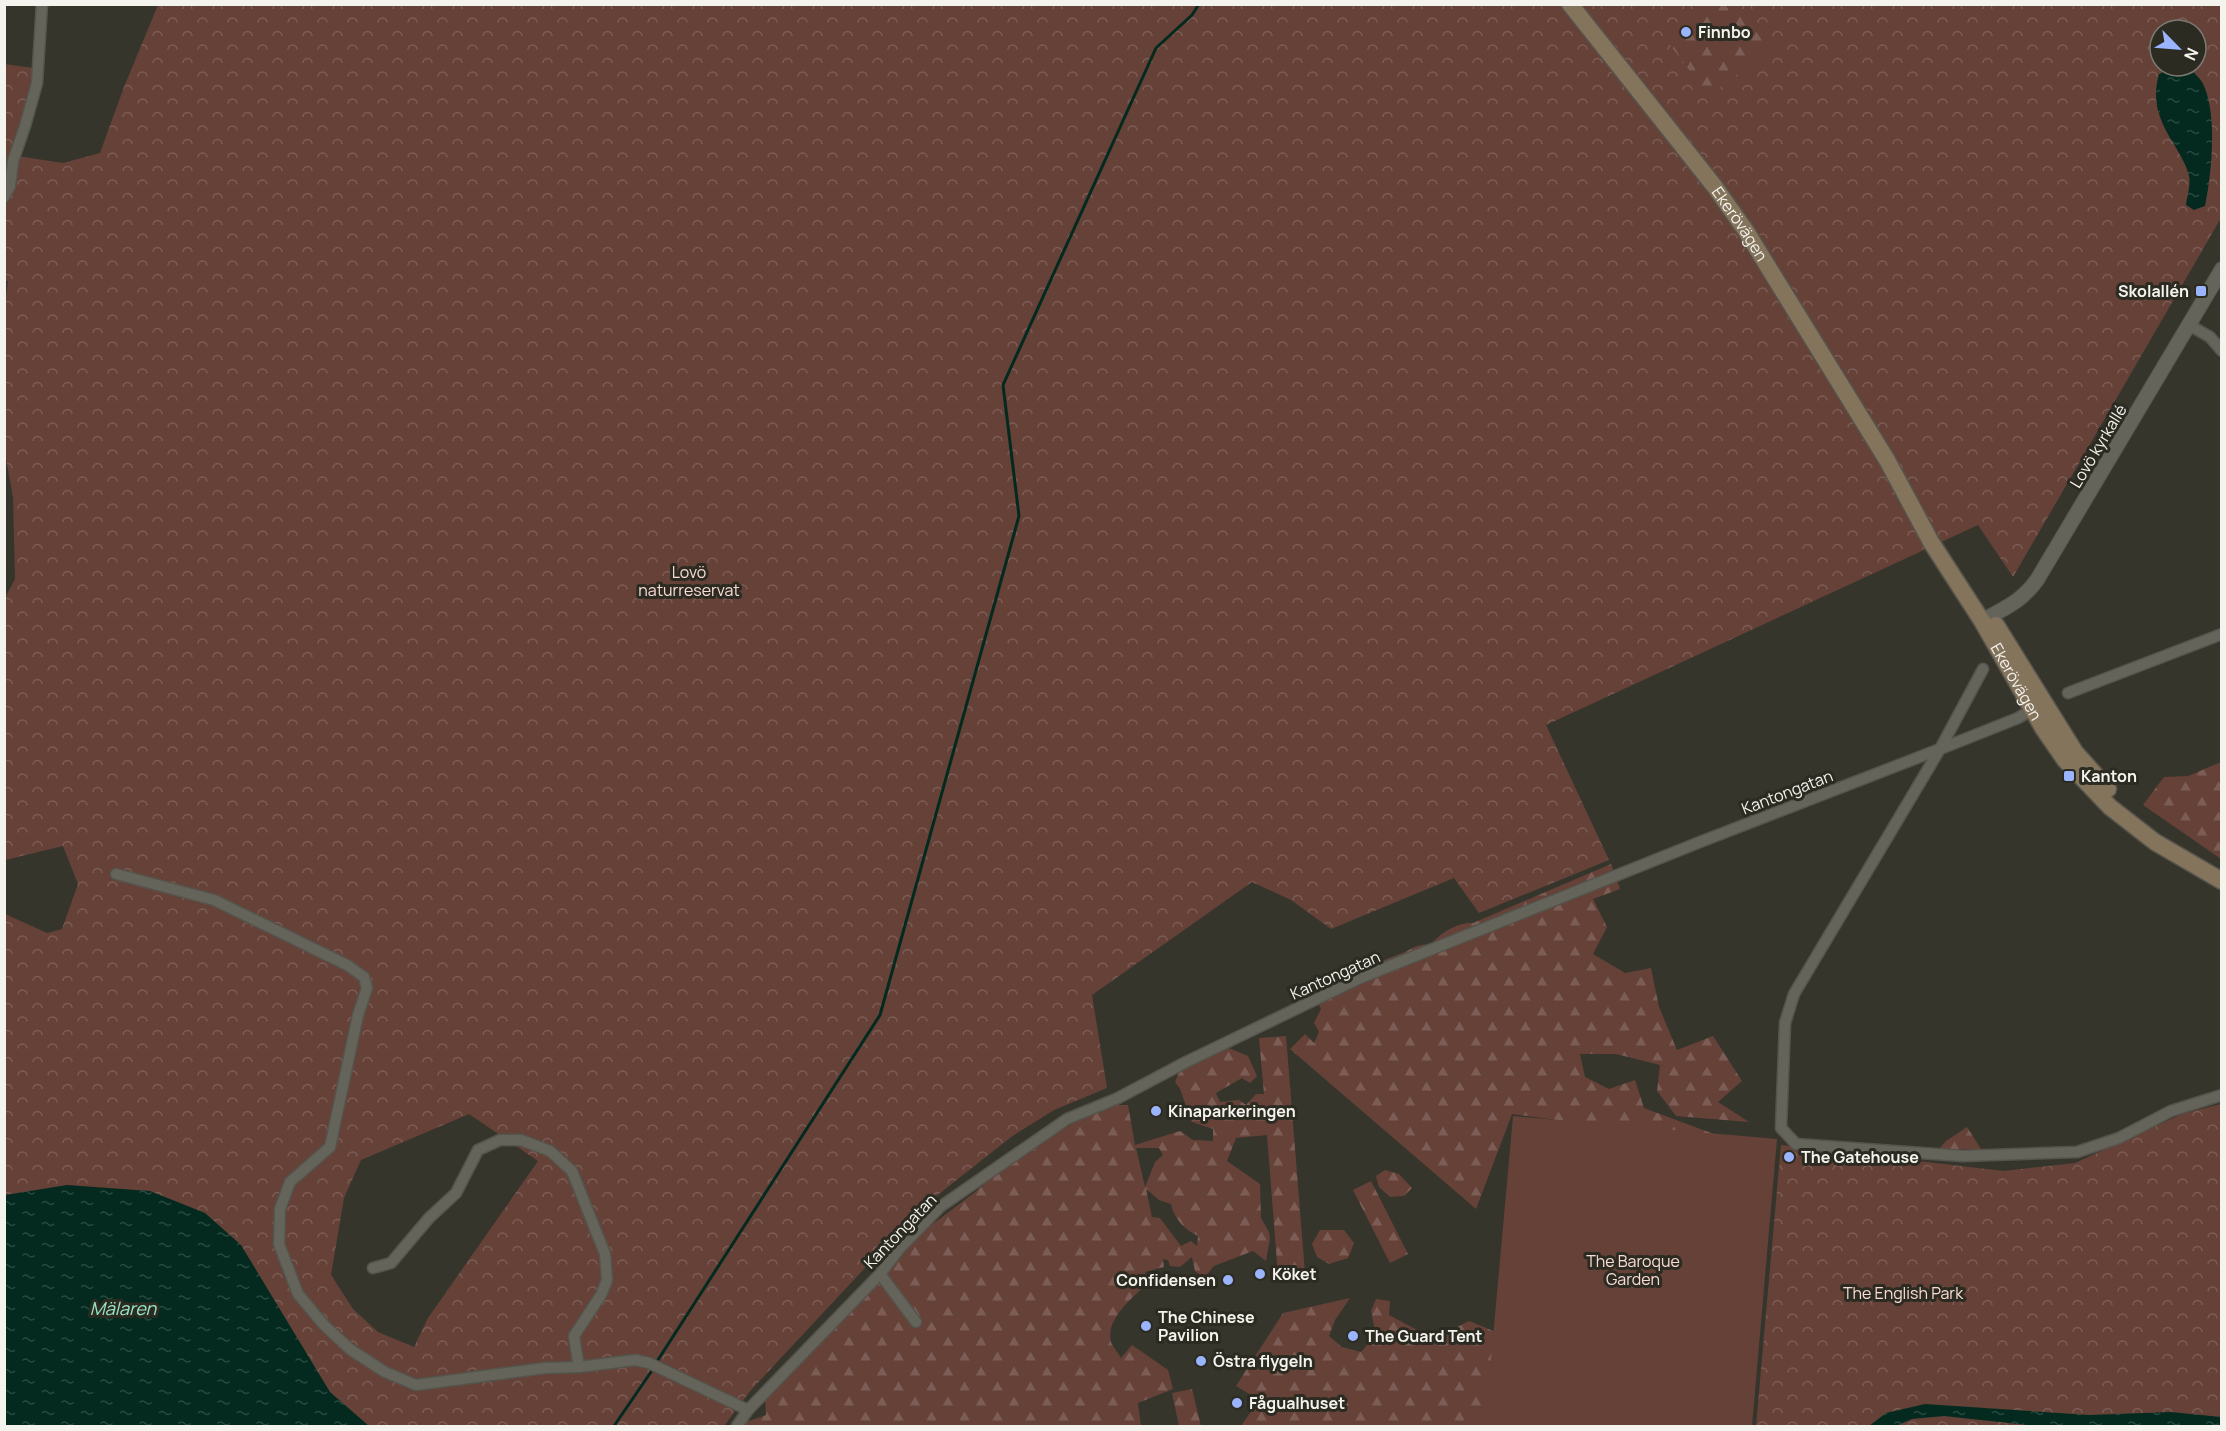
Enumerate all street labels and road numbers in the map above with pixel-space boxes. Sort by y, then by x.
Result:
street label: Ekerövägen [1707,182,1773,265]
street label: Lovö kyrkallé [2064,400,2132,492]
street label: Ekerövägen [1986,639,2047,724]
street label: Kantongatan [1738,765,1836,819]
street label: Kantongatan [1287,945,1383,1005]
street label: Kantongatan [859,1189,941,1273]

